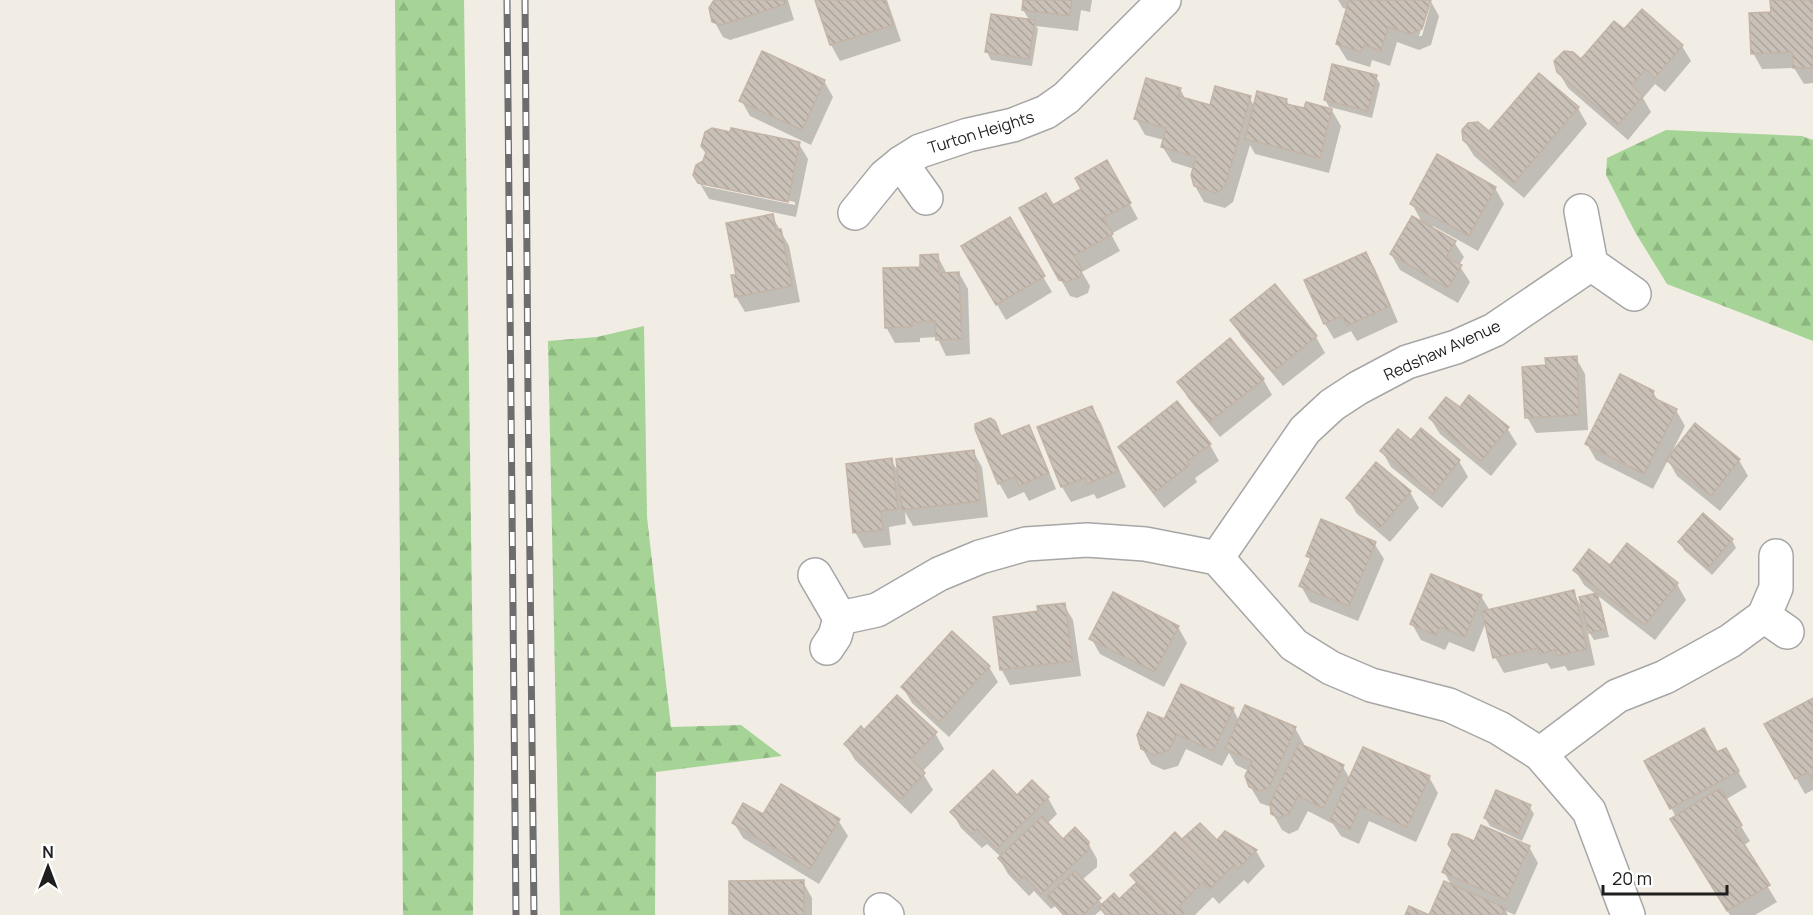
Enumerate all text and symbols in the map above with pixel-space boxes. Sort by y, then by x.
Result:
street label: Turton Heights [925,105,1037,159]
street label: Redshaw Avenue [1380,314,1504,386]
north arrow [18,837,78,897]
text: N [42,841,54,863]
scale bar [1603,858,1728,896]
text: 20 m [1612,866,1652,890]

